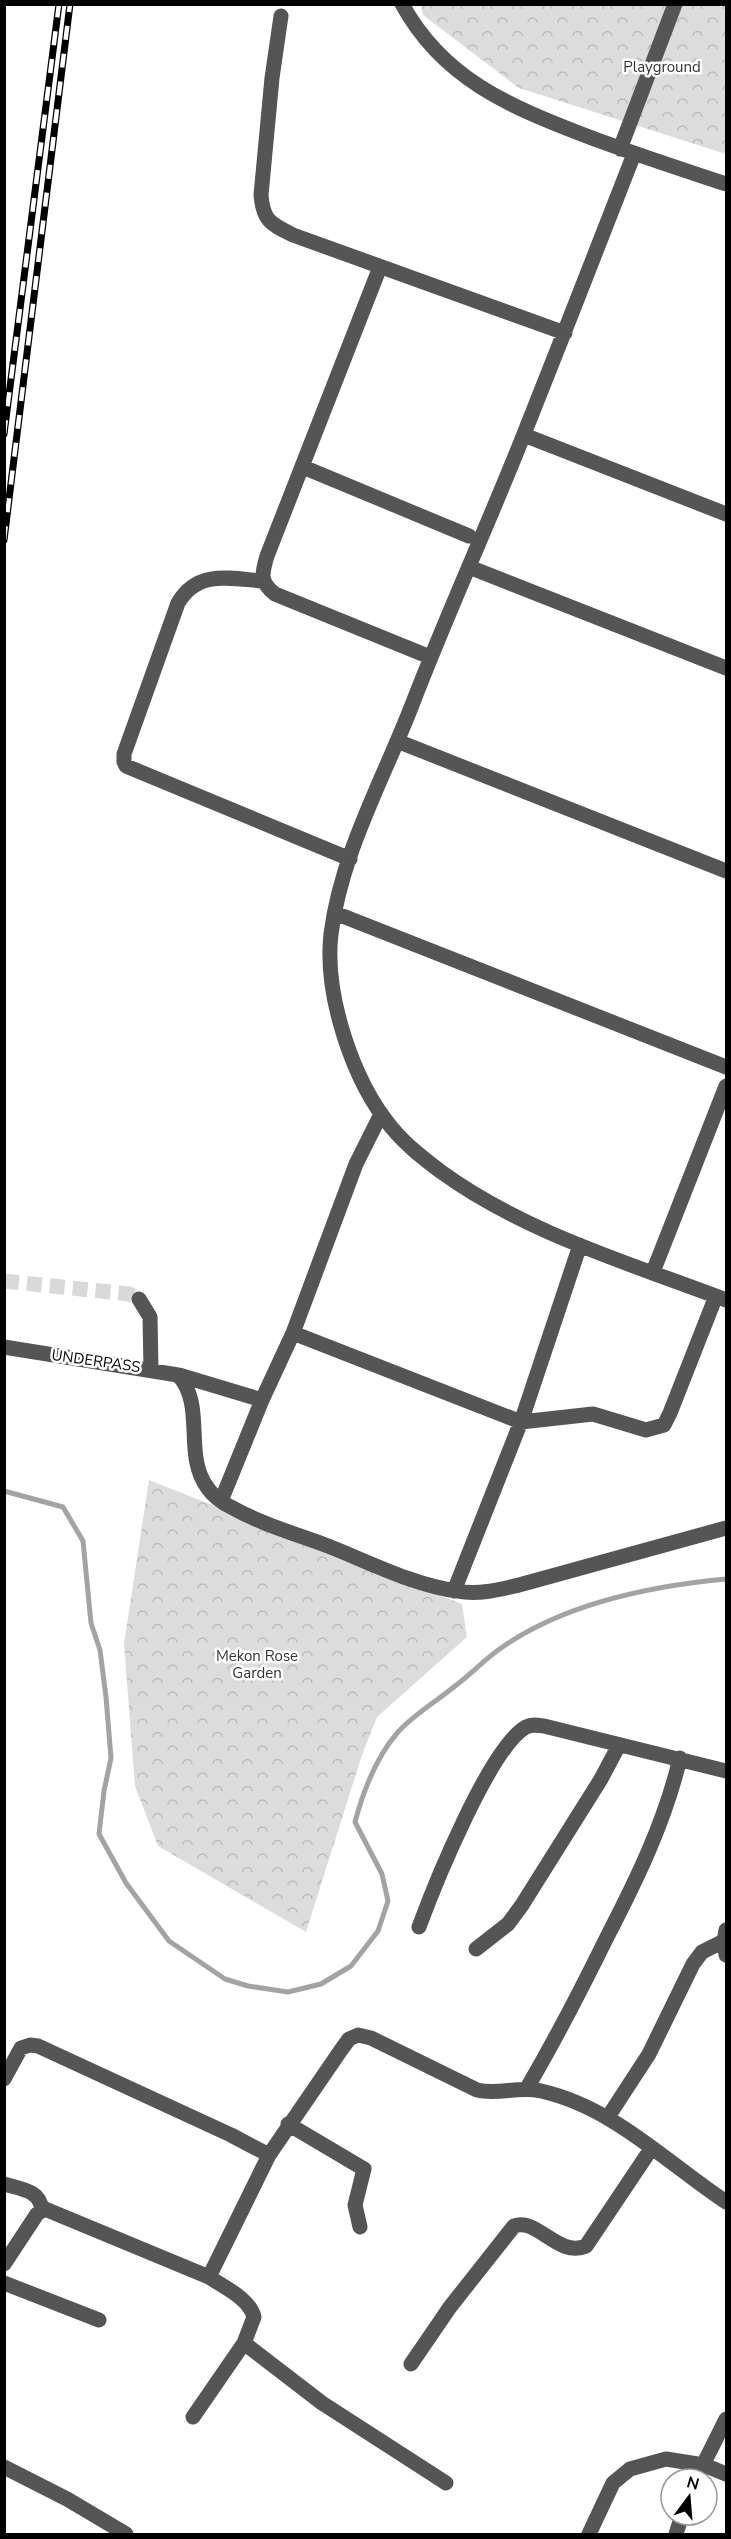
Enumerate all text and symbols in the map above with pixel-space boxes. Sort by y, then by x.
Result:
park label: Playground [623,57,701,77]
street label: UNDERPASS [50,1345,142,1377]
park label: Mekon Rose Garden [216,1646,298,1683]
north arrow [659,2467,719,2527]
text: N [684,2471,702,2496]

